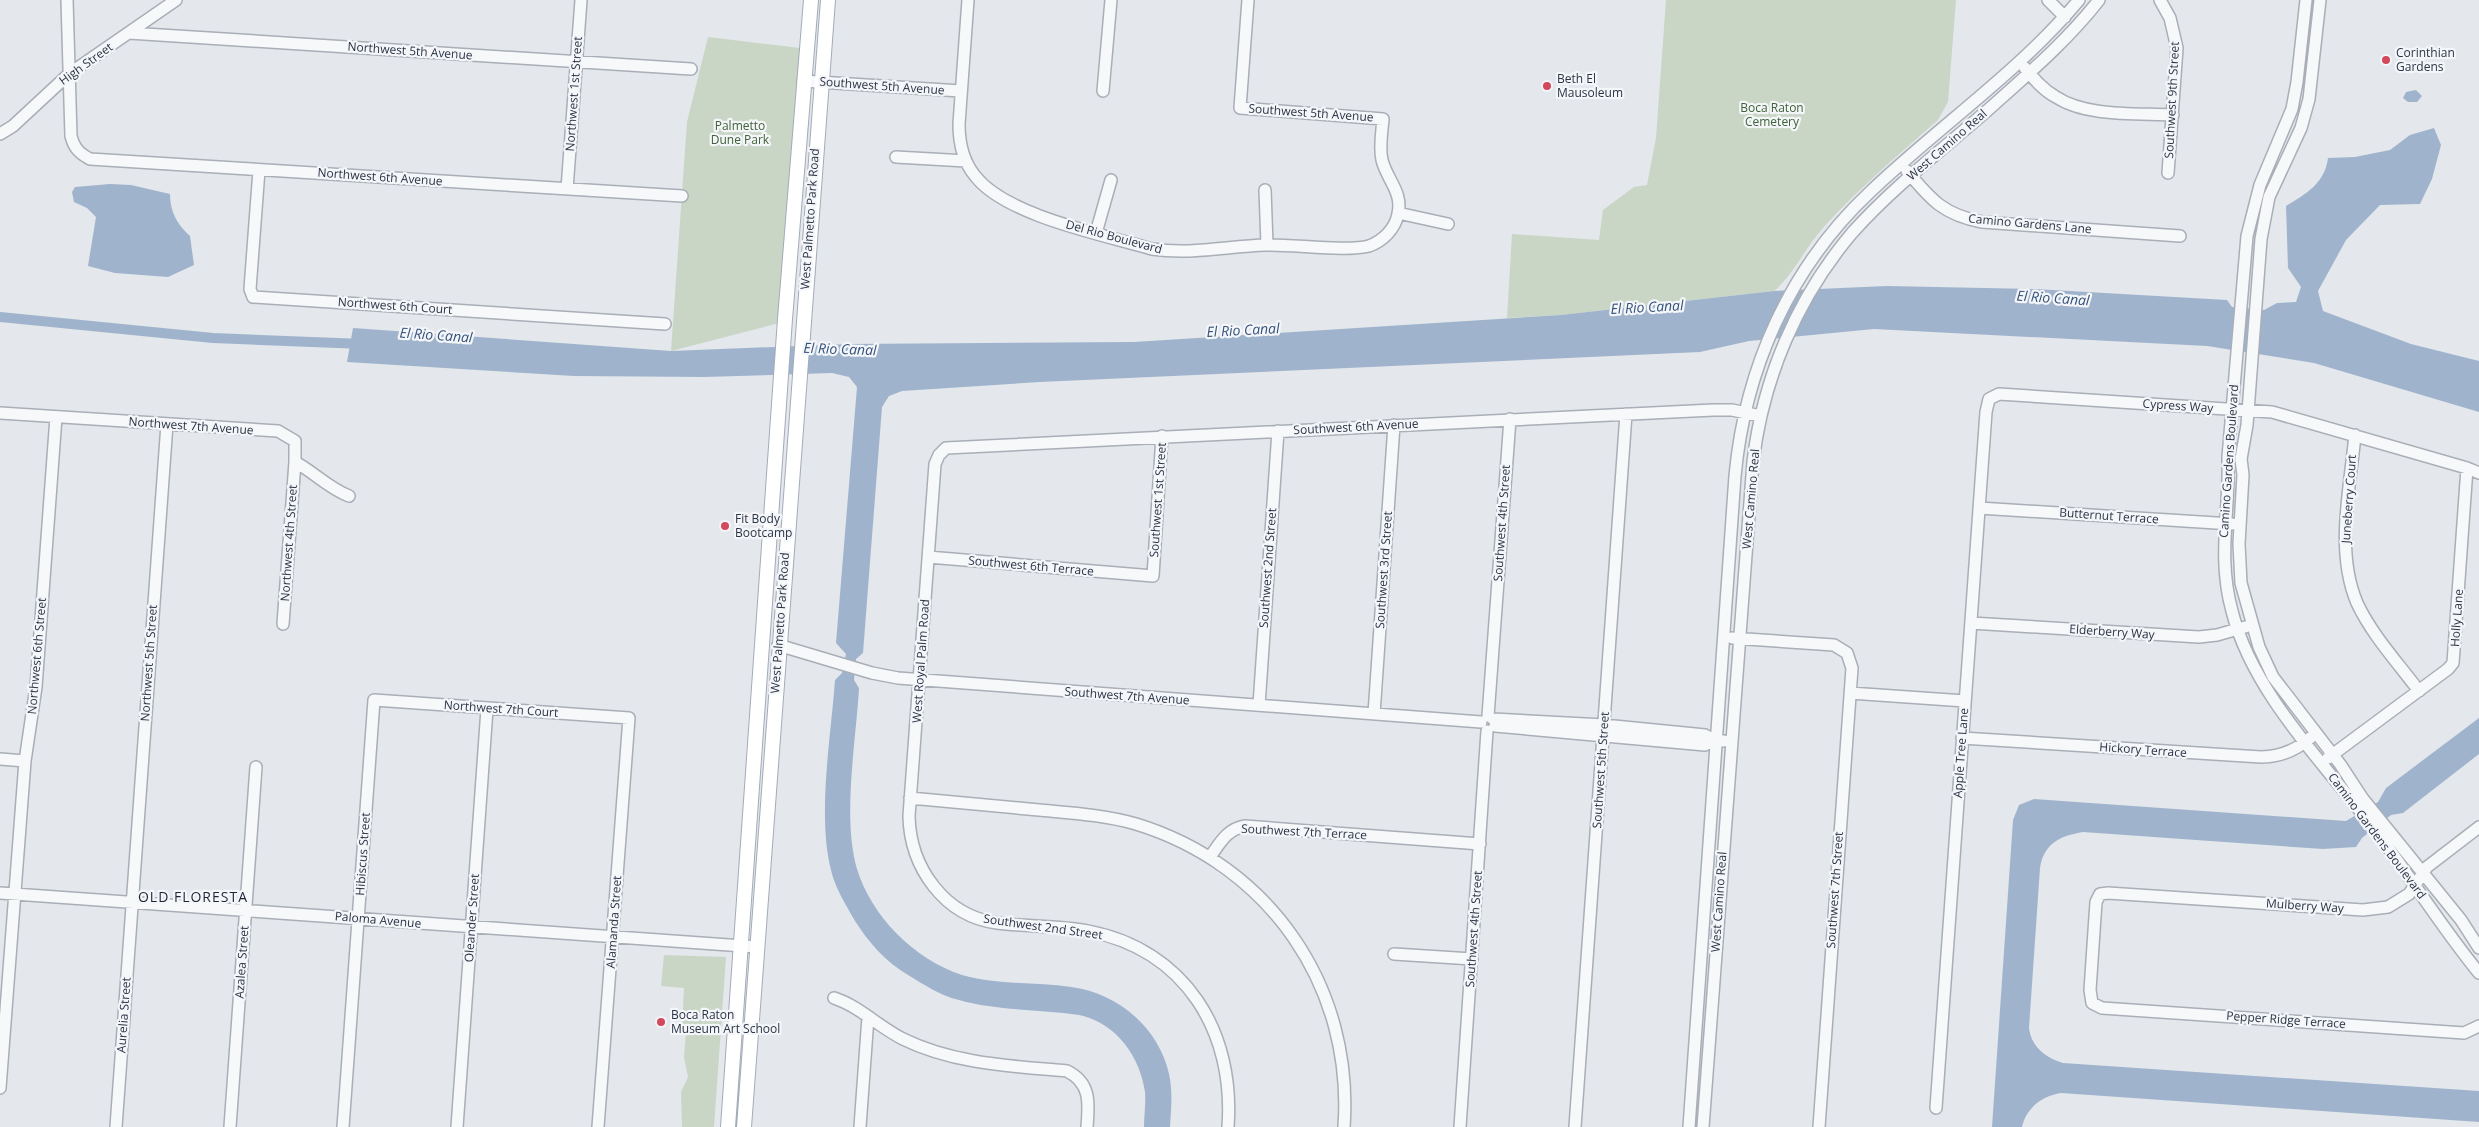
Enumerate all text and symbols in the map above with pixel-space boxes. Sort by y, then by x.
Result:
street label: Northwest 1st Street [561,36,586,152]
street label: High Street [55,38,116,89]
street label: Northwest 5th Avenue [347,38,473,63]
street label: Southwest 9th Street [2160,41,2183,159]
place label: Corinthian Gardens [2396,44,2455,75]
marker: Corinthian Gardens [2380,54,2392,66]
place label: Beth El Mausoleum [1557,70,1623,101]
street label: Southwest 5th Avenue [819,73,945,98]
marker: Beth El Mausoleum [1541,80,1553,92]
park label: Boca Raton Cemetery [1740,99,1804,130]
street label: Southwest 5th Avenue [1248,100,1374,125]
street label: West Camino Real [1903,105,1990,184]
park label: Palmetto Dune Park [711,117,770,148]
street label: West Palmetto Park Road [796,148,823,290]
street label: Northwest 6th Avenue [317,164,443,189]
street label: Camino Gardens Lane [1968,210,2093,237]
street label: Del Rio Boulevard [1064,215,1164,258]
water label: El Rio Canal [2016,285,2091,310]
street label: Northwest 6th Court [337,293,453,318]
water label: El Rio Canal [1610,295,1684,318]
water label: El Rio Canal [1206,318,1280,341]
water label: El Rio Canal [399,322,474,347]
water label: El Rio Canal [803,338,877,359]
street label: Camino Gardens Boulevard [2215,384,2242,538]
street label: Cypress Way [2142,395,2215,417]
street label: Northwest 7th Avenue [128,413,254,438]
street label: Southwest 6th Avenue [1293,415,1419,438]
street label: Southwest 1st Street [1145,442,1170,558]
street label: West Camino Real [1738,448,1763,550]
street label: Juneberry Court [2337,454,2360,545]
street label: Southwest 4th Street [1489,464,1514,582]
street label: Northwest 4th Street [276,484,301,602]
street label: Butternut Terrace [2059,504,2160,527]
street label: Southwest 2nd Street [1255,507,1280,628]
place label: Fit Body Bootcamp [735,510,792,541]
street label: Southwest 3rd Street [1371,511,1396,629]
marker: Fit Body Bootcamp [719,520,731,532]
street label: West Palmetto Park Road [766,552,793,694]
street label: Southwest 6th Terrace [968,552,1095,579]
street label: Holly Lane [2446,588,2467,648]
street label: Northwest 6th Street [23,597,50,715]
street label: West Royal Palm Road [908,598,933,723]
street label: Northwest 5th Street [136,604,161,722]
street label: Elderberry Way [2069,620,2156,643]
street label: Southwest 7th Avenue [1064,683,1190,708]
street label: Northwest 7th Court [443,696,559,721]
street label: Apple Tree Lane [1949,707,1972,799]
street label: Southwest 5th Street [1588,711,1613,829]
street label: Hickory Terrace [2099,738,2188,761]
street label: Camino Gardens Boulevard [2324,769,2430,902]
street label: Hibiscus Street [351,812,374,896]
street label: Southwest 7th Terrace [1241,820,1368,843]
street label: Southwest 7th Street [1822,831,1847,949]
street label: West Camino Real [1707,851,1730,953]
street label: Southwest 4th Street [1461,870,1486,988]
street label: Oleander Street [460,873,483,963]
street label: Alamanda Street [602,875,625,969]
district label: OLD FLORESTA [138,887,248,906]
street label: Mulberry Way [2266,894,2345,917]
street label: Paloma Avenue [334,907,422,932]
street label: Southwest 2nd Street [982,910,1104,943]
street label: Azalea Street [230,925,253,999]
street label: Aurelia Street [112,976,135,1053]
place label: Boca Raton Museum Art School [671,1006,780,1037]
street label: Pepper Ridge Terrace [2226,1007,2347,1032]
marker: Boca Raton Museum Art School [655,1016,667,1028]

